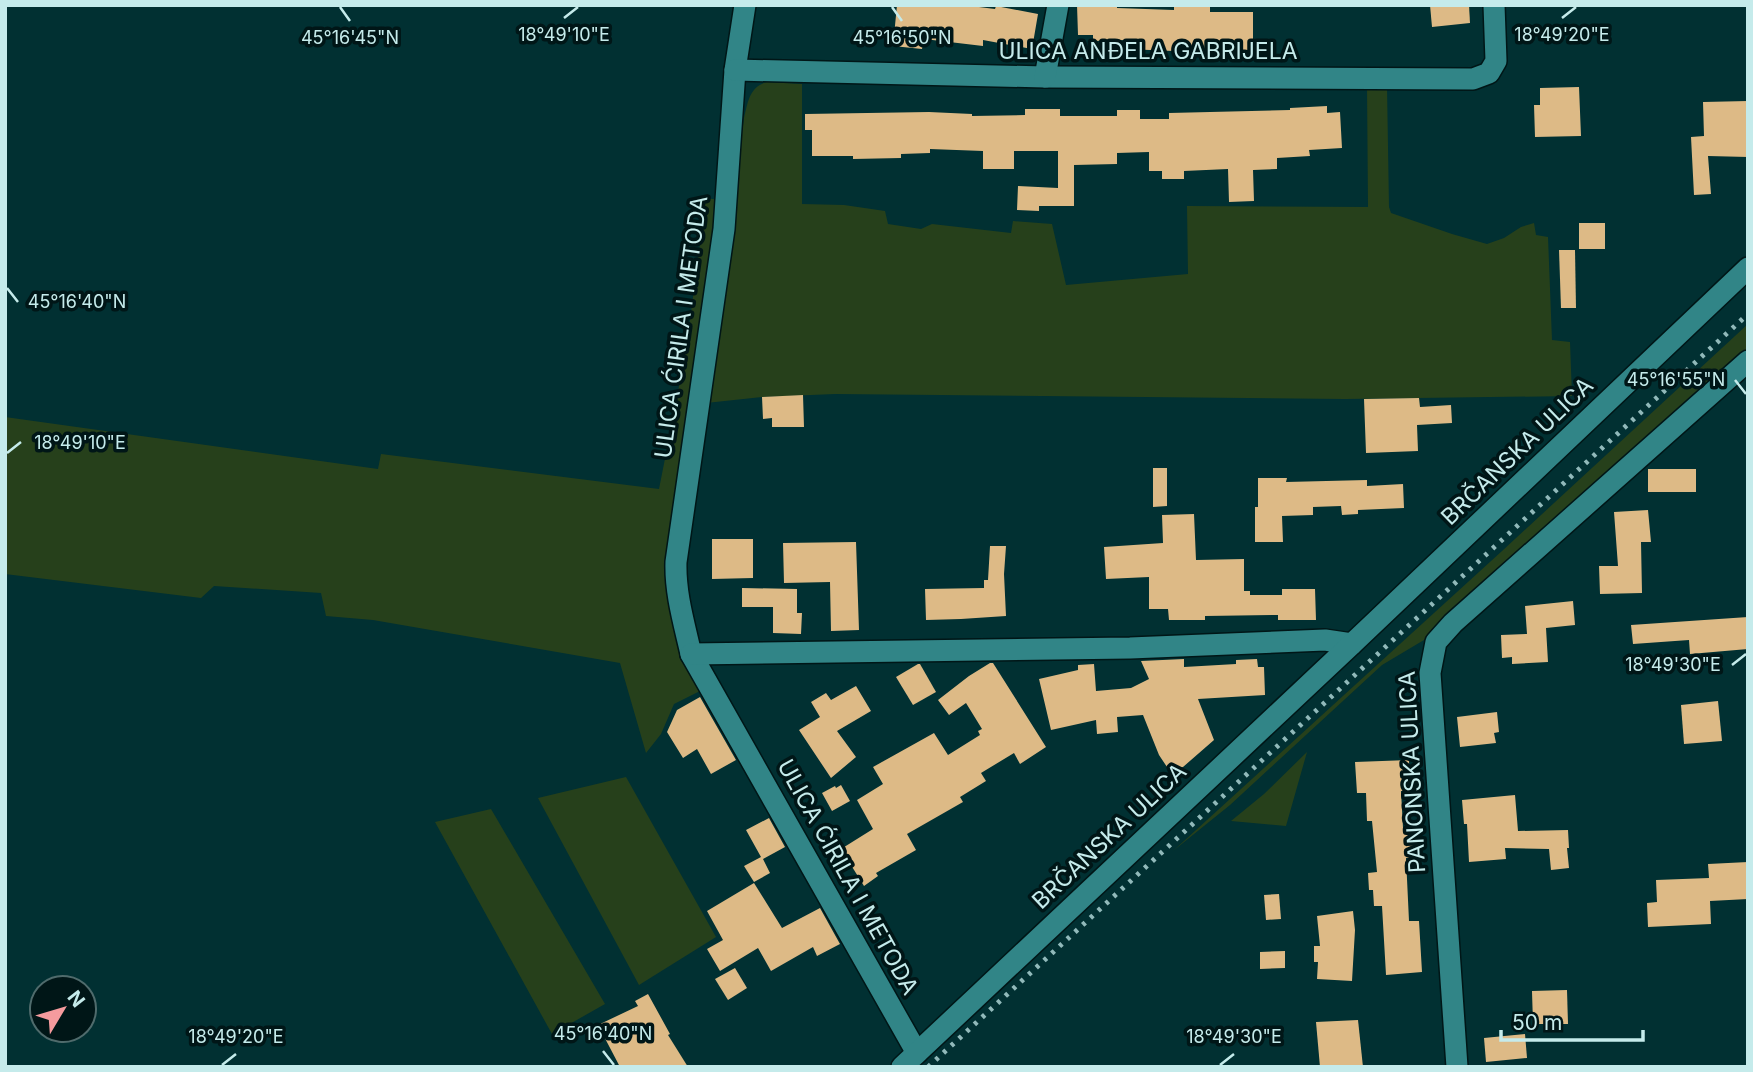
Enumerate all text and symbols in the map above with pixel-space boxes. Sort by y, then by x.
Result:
text: 18°49'10"E [518,24,610,45]
text: 18°49'20"E [1514,24,1610,45]
text: 45°16'45"N [301,27,399,48]
text: 45°16'50"N [853,27,951,48]
street label: ULICA ANĐELA GABRIJELA [998,37,1298,65]
street label: ULICA ĆIRILA I METODA [649,194,713,460]
text: 45°16'40"N [28,291,126,312]
text: 45°16'55"N [1627,369,1725,390]
street label: BRČANSKA ULICA [1435,371,1599,531]
text: 18°49'10"E [34,432,126,453]
text: 18°49'30"E [1625,654,1721,675]
street label: PANONSKA ULICA [1393,670,1431,874]
street label: ULICA ĆIRILA I METODA [772,754,925,1000]
street label: BRČANSKA ULICA [1026,757,1192,915]
north arrow [28,974,98,1044]
text: N [62,986,90,1012]
scale bar [1501,998,1643,1042]
text: 50 m [1512,1010,1562,1035]
text: 45°16'40"N [554,1023,652,1044]
text: 18°49'20"E [188,1026,284,1047]
text: 18°49'30"E [1186,1026,1282,1047]

